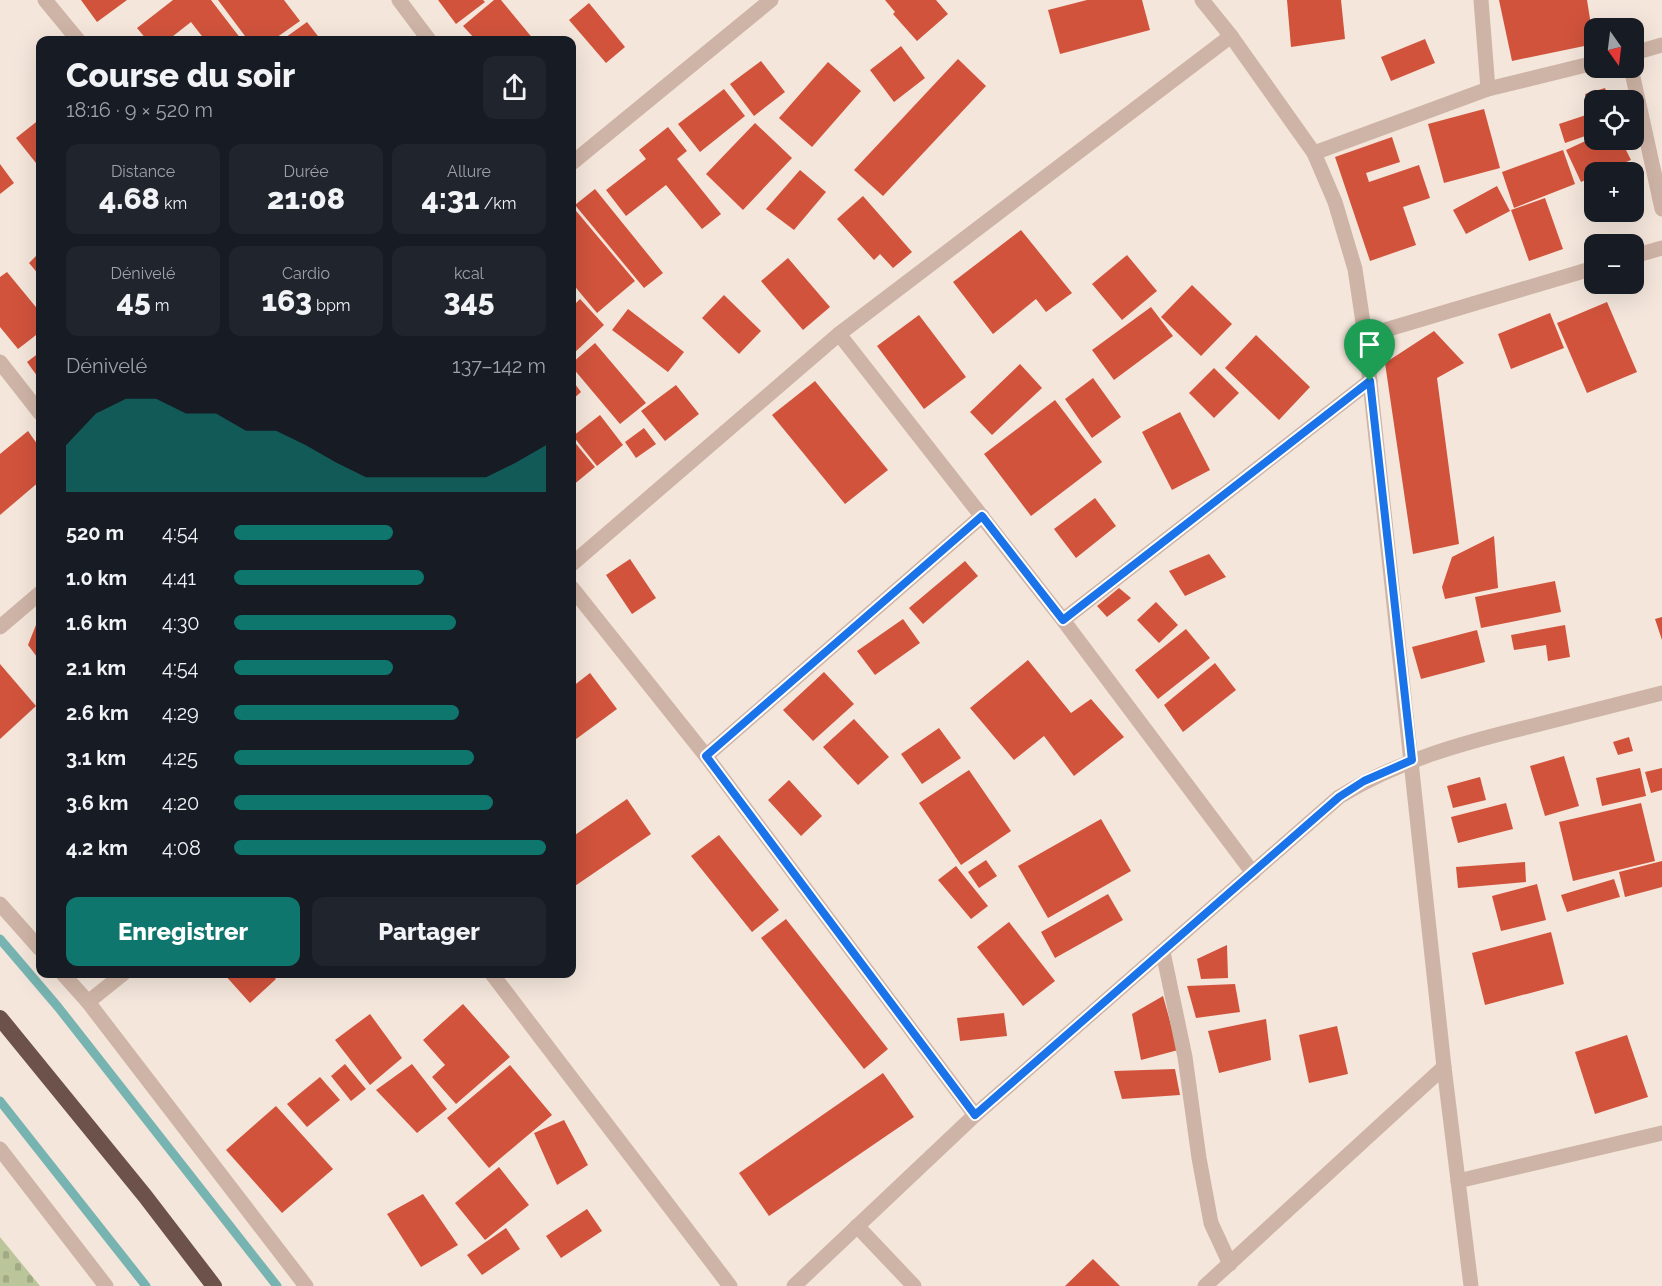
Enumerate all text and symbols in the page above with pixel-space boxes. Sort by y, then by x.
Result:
north arrow [1584,18,1644,78]
map controls [1584,18,1644,294]
text: Course du soir [66,56,295,95]
button: share [483,56,546,119]
button: locate [1584,90,1644,150]
text: 18:16 · 9 × 520 m [66,98,213,122]
text: Distance [111,162,175,181]
text: Durée [283,162,329,181]
text: Allure [447,162,491,181]
button: + [1584,162,1644,222]
text: 4.68 [99,181,160,216]
text: 21:08 [267,181,345,216]
text: 4:31 [421,181,480,216]
text: km [160,194,187,213]
text: /km [480,194,517,213]
button: − [1584,234,1644,294]
text: Dénivelé [110,264,176,283]
text: Cardio [282,264,330,283]
text: kcal [454,264,484,283]
text: 45 [117,283,151,318]
text: 163 [261,283,312,318]
text: 345 [443,283,495,318]
text: m [151,296,169,315]
text: bpm [312,296,351,315]
pin [1344,319,1395,381]
icon: arrive [1353,328,1386,361]
text: Dénivelé [66,354,147,378]
text: 137–142 m [452,354,546,378]
text: 520 m [66,521,124,545]
text: 4:54 [162,521,199,545]
text: 1.0 km [66,566,127,590]
text: 4:41 [162,566,196,590]
text: 1.6 km [66,611,127,635]
text: 4:30 [162,611,200,635]
text: 2.1 km [66,656,126,680]
text: 4:54 [162,656,199,680]
text: 2.6 km [66,701,129,725]
text: 4:29 [162,701,199,725]
text: 3.1 km [66,746,126,770]
text: 4:25 [162,746,198,770]
text: 3.6 km [66,791,128,815]
text: 4:20 [162,791,199,815]
text: 4.2 km [66,836,128,860]
text: 4:08 [162,836,201,860]
button: Enregistrer [66,897,300,966]
button: Partager [312,897,546,966]

